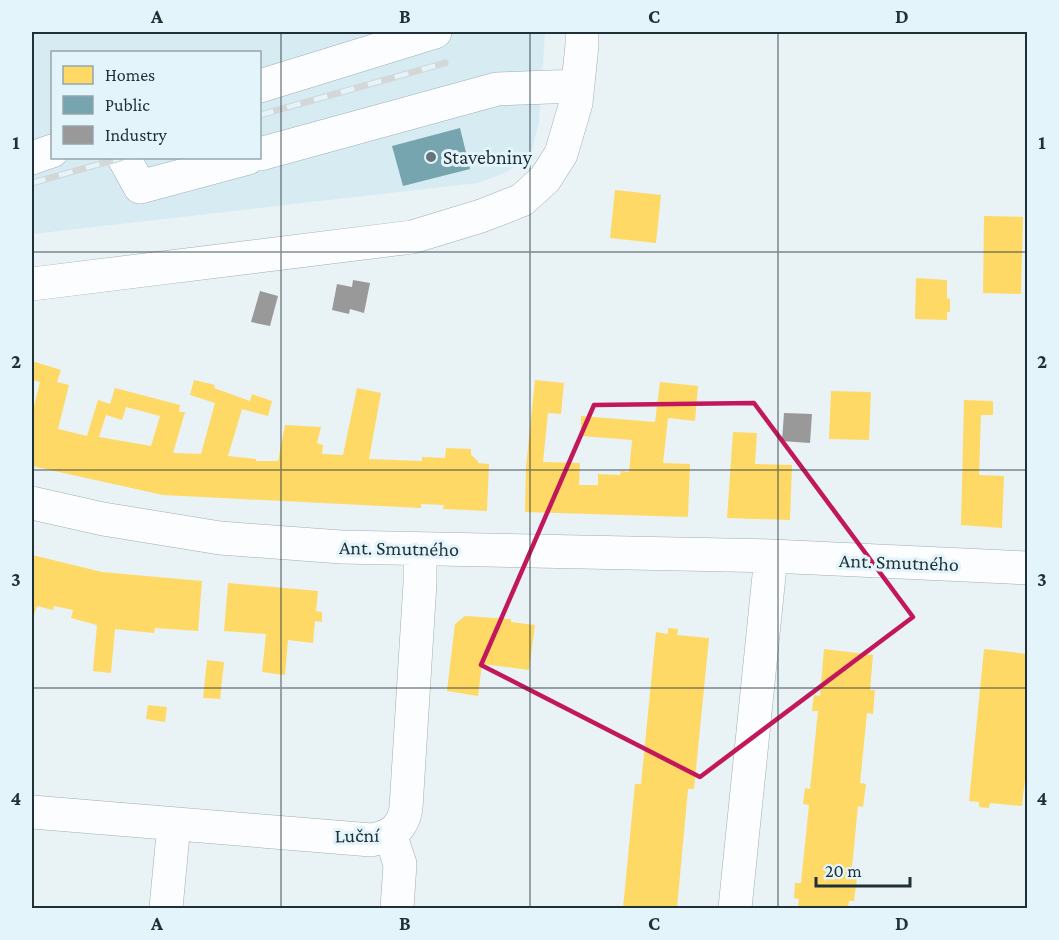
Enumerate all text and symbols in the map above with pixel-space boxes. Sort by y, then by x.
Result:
text: A [150,5,164,27]
text: B [399,5,411,27]
text: C [648,5,660,27]
text: D [895,5,909,27]
legend [51,51,261,159]
text: Homes [105,65,155,85]
text: Public [105,95,150,115]
text: Industry [105,125,168,145]
text: 1 [12,131,20,153]
text: 1 [1038,131,1046,153]
place label: Stavebniny [443,146,533,169]
marker: Stavebniny [424,150,438,164]
text: 2 [11,350,21,372]
text: 2 [1037,350,1047,372]
street label: Ant. Smutného [339,536,459,560]
street label: Ant. Smutného [839,549,959,575]
text: 3 [11,568,21,590]
text: 3 [1037,568,1047,590]
text: 4 [11,787,22,809]
text: 4 [1037,787,1048,809]
street label: Luční [334,824,380,846]
scale bar [816,850,910,888]
text: 20 m [825,861,862,881]
text: A [150,912,164,934]
text: B [399,912,411,934]
text: C [648,912,660,934]
text: D [895,912,909,934]

